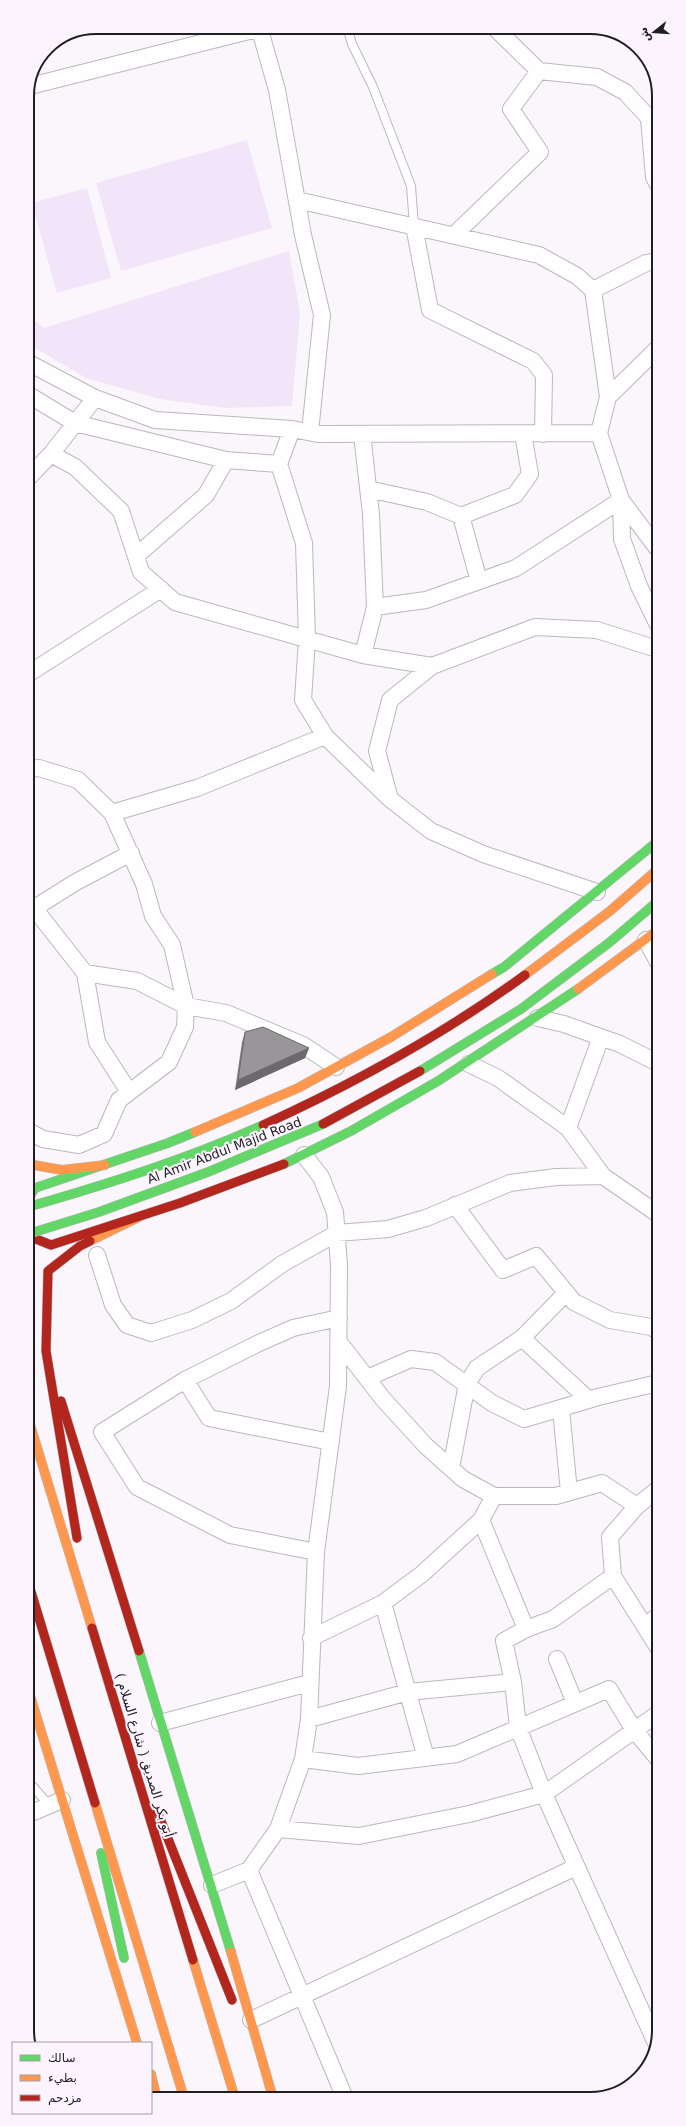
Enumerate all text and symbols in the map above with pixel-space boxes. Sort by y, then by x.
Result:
north arrow [634,12,674,52]
text: ش [636,26,653,44]
street label: Al Amir Abdul Majid Road [145,1114,303,1187]
street label: ( شارع السلام ) أبو بكر الصديق [111,1671,178,1839]
legend [12,2042,152,2114]
text: سالك [48,2051,75,2065]
text: بطيء [48,2071,77,2085]
text: مزدحم [48,2091,82,2106]

